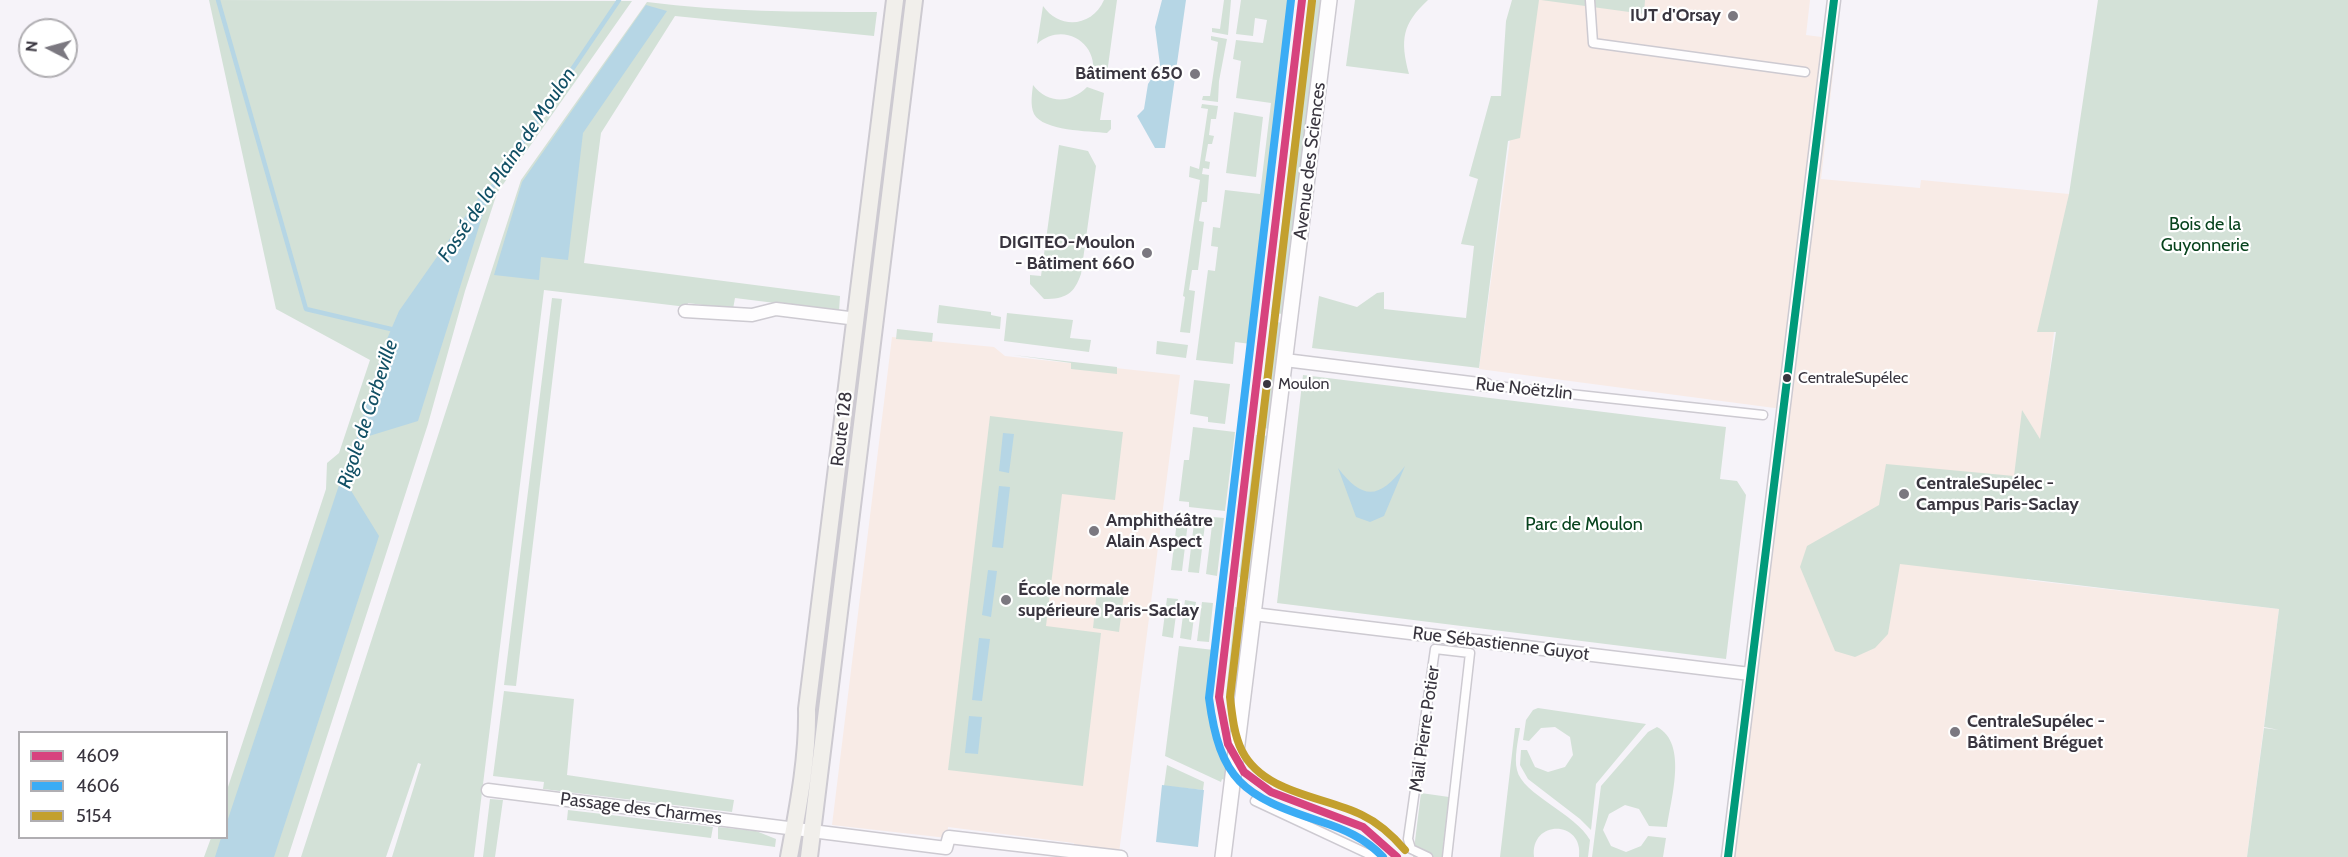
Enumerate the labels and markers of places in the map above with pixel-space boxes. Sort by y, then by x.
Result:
place label: IUT d'Orsay [1630,5,1721,27]
marker: IUT d'Orsay [1726,9,1740,23]
place label: Bâtiment 650 [1075,63,1183,85]
marker: Bâtiment 650 [1188,67,1202,81]
place label: DIGITEO-Moulon - Bâtiment 660 [999,232,1135,274]
marker: DIGITEO-Moulon - Bâtiment 660 [1140,246,1154,260]
place label: CentraleSupélec [1798,368,1908,388]
marker: CentraleSupélec [1781,372,1793,384]
place label: Moulon [1278,374,1329,394]
marker: Moulon [1261,378,1273,390]
place label: CentraleSupélec - Campus Paris-Saclay [1916,473,2079,516]
marker: CentraleSupélec - Campus Paris-Saclay [1897,487,1911,501]
place label: Amphithéâtre Alain Aspect [1106,510,1213,552]
marker: Amphithéâtre Alain Aspect [1087,524,1101,538]
place label: École normale supérieure Paris-Saclay [1018,579,1199,622]
marker: École normale supérieure Paris-Saclay [999,593,1013,607]
place label: CentraleSupélec - Bâtiment Bréguet [1967,711,2105,754]
marker: CentraleSupélec - Bâtiment Bréguet [1948,725,1962,739]

